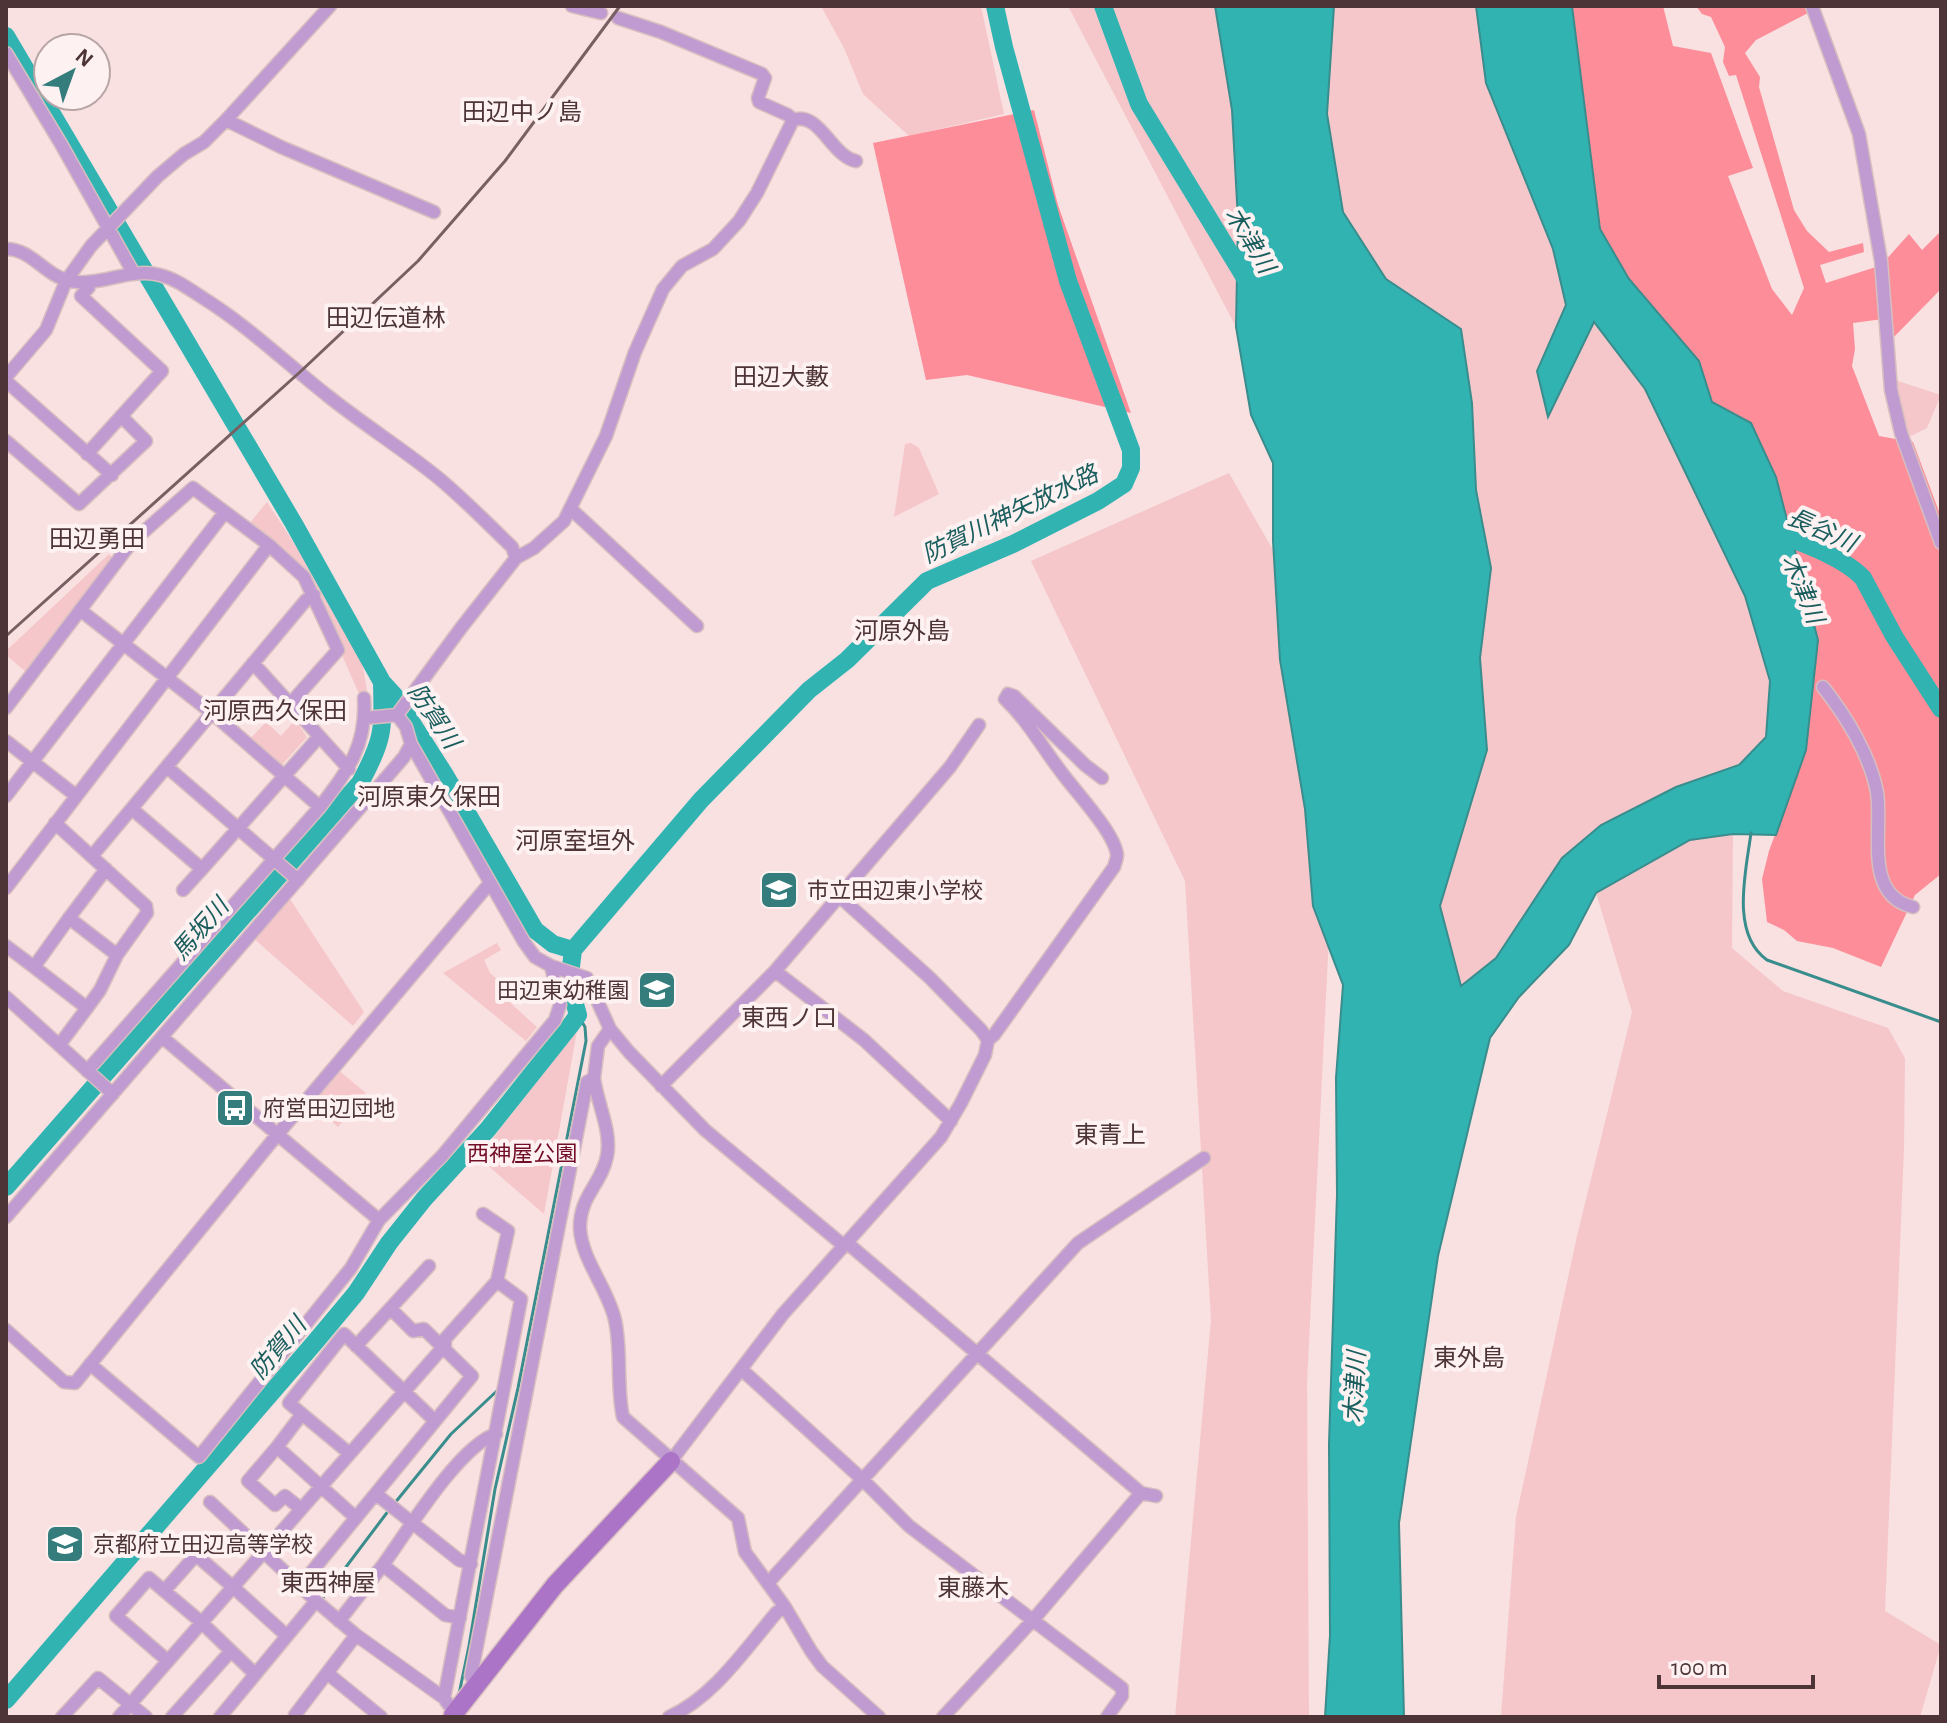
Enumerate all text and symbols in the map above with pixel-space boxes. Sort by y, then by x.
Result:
north arrow [32,32,112,112]
text: N [71,44,97,71]
district label: 田辺中ノ島 [462,99,582,125]
water label: 木津川 [1220,202,1281,280]
district label: 田辺伝道林 [326,305,446,331]
district label: 田辺大藪 [733,364,829,390]
water label: 防賀川神矢放水路 [918,459,1104,568]
water label: 長谷川 [1784,504,1863,558]
district label: 田辺勇田 [49,527,145,552]
water label: 木津川 [1777,551,1830,630]
district label: 河原外島 [854,618,950,644]
water label: 防賀川 [403,679,467,756]
district label: 河原西久保田 [203,698,347,724]
district label: 河原東久保田 [357,784,501,810]
district label: 河原室垣外 [515,828,635,854]
school or university icon: 市立田辺東小学校 [758,869,800,911]
place label: 市立田辺東小学校 [807,879,983,902]
water label: 馬坂川 [167,891,235,965]
school or university icon: 田辺東幼稚園 [636,969,678,1011]
place label: 田辺東幼稚園 [497,979,629,1002]
district label: 東西ノ口 [741,1005,837,1031]
bus stop icon: 府営田辺団地 [214,1087,256,1129]
place label: 府営田辺団地 [263,1097,395,1120]
district label: 東青上 [1074,1122,1146,1148]
park label: 西神屋公園 [467,1142,577,1165]
water label: 防賀川 [245,1310,313,1384]
district label: 東外島 [1433,1345,1505,1371]
water label: 木津川 [1340,1347,1370,1424]
school or university icon: 京都府立田辺高等学校 [44,1523,86,1565]
place label: 京都府立田辺高等学校 [93,1533,313,1556]
district label: 東西神屋 [280,1570,376,1596]
district label: 東藤木 [937,1575,1009,1601]
scale bar [1659,1639,1813,1689]
text: 100 m [1671,1656,1728,1680]

